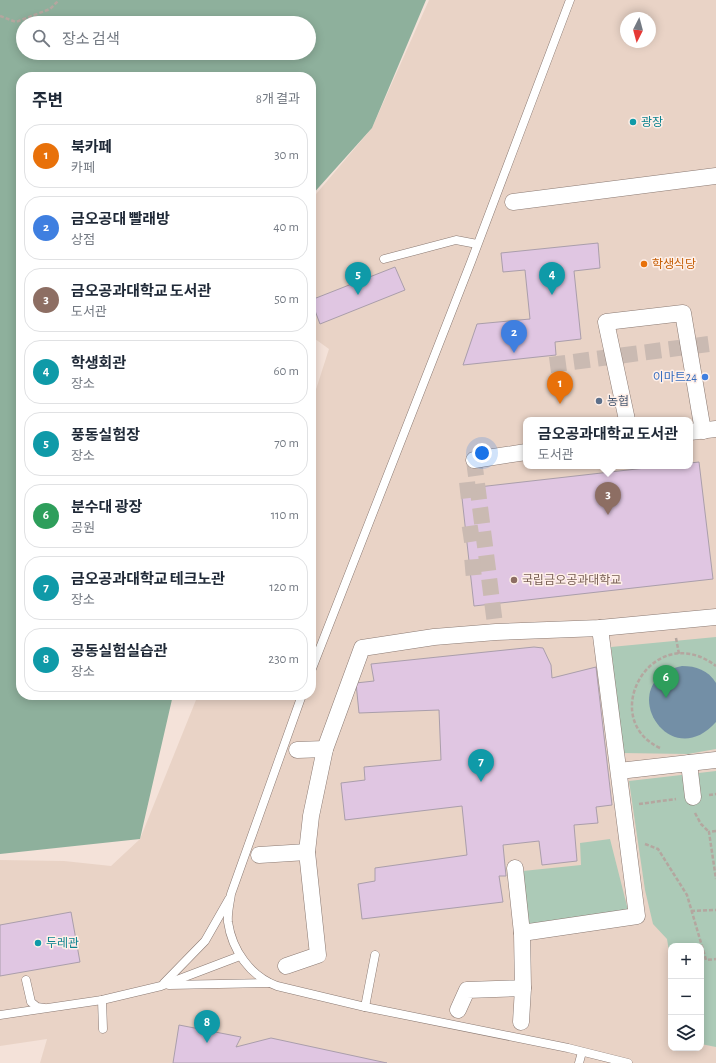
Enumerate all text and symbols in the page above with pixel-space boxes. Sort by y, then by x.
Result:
north arrow [620,12,656,48]
search box [16,16,316,60]
icon: search [30,27,52,49]
text: 장소 검색 [62,32,120,47]
text: 주변 [32,92,63,109]
text: 8개 결과 [256,93,300,106]
place label: 광장 [641,116,663,128]
marker: 광장 [628,117,638,127]
text: 북카페 [71,140,112,155]
text: 1 [44,149,48,162]
text: 30 m [274,149,299,162]
text: 카페 [71,162,95,175]
text: 금오공대 빨래방 [71,212,170,227]
text: 2 [43,221,49,234]
text: 40 m [273,221,299,234]
text: 상점 [71,234,95,247]
place label: 학생식당 [652,257,696,270]
marker: 학생식당 [639,259,649,269]
pin: 5 [345,262,371,295]
pin: 4 [539,262,565,295]
text: 금오공과대학교 도서관 [71,284,211,299]
text: 3 [43,293,49,306]
text: 50 m [274,293,299,306]
text: 도서관 [71,306,107,319]
pin: 2 [501,320,527,353]
text: 학생회관 [71,356,126,371]
text: 4 [43,365,49,378]
text: 60 m [273,365,299,378]
pin: 1 [547,371,573,404]
place label: 이마트24 [653,371,697,383]
marker: 이마트24 [700,372,710,382]
text: 장소 [71,378,95,391]
place label: 농협 [607,395,629,407]
marker: 농협 [594,396,604,406]
popup [523,417,693,469]
text: 금오공과대학교 도서관 [538,427,678,442]
text: 풍동실험장 [71,428,140,443]
text: 5 [43,437,49,450]
text: 70 m [274,437,299,450]
your location [472,443,492,463]
text: 도서관 [538,449,574,462]
text: 장소 [71,450,95,463]
pin: 3 [595,482,621,515]
text: 분수대 광장 [71,500,142,515]
text: 6 [43,509,49,522]
text: 110 m [271,509,299,522]
text: 공원 [71,522,95,535]
text: 금오공과대학교 테크노관 [71,572,225,587]
place label: 국립금오공과대학교 [522,573,621,586]
marker: 국립금오공과대학교 [509,575,519,585]
text: 7 [43,581,49,594]
text: 120 m [269,581,299,594]
text: 장소 [71,594,95,607]
text: 공동실험실습관 [71,644,168,659]
text: 8 [43,653,49,666]
text: 230 m [268,653,299,666]
pin: 6 [653,665,679,698]
text: 장소 [71,666,95,679]
pin: 7 [468,749,494,782]
place label: 두레관 [46,937,79,949]
marker: 두레관 [33,938,43,948]
map controls [668,943,704,1051]
button: + [668,943,704,979]
button: − [668,979,704,1015]
pin: 8 [194,1010,220,1043]
button: layers [668,1015,704,1051]

